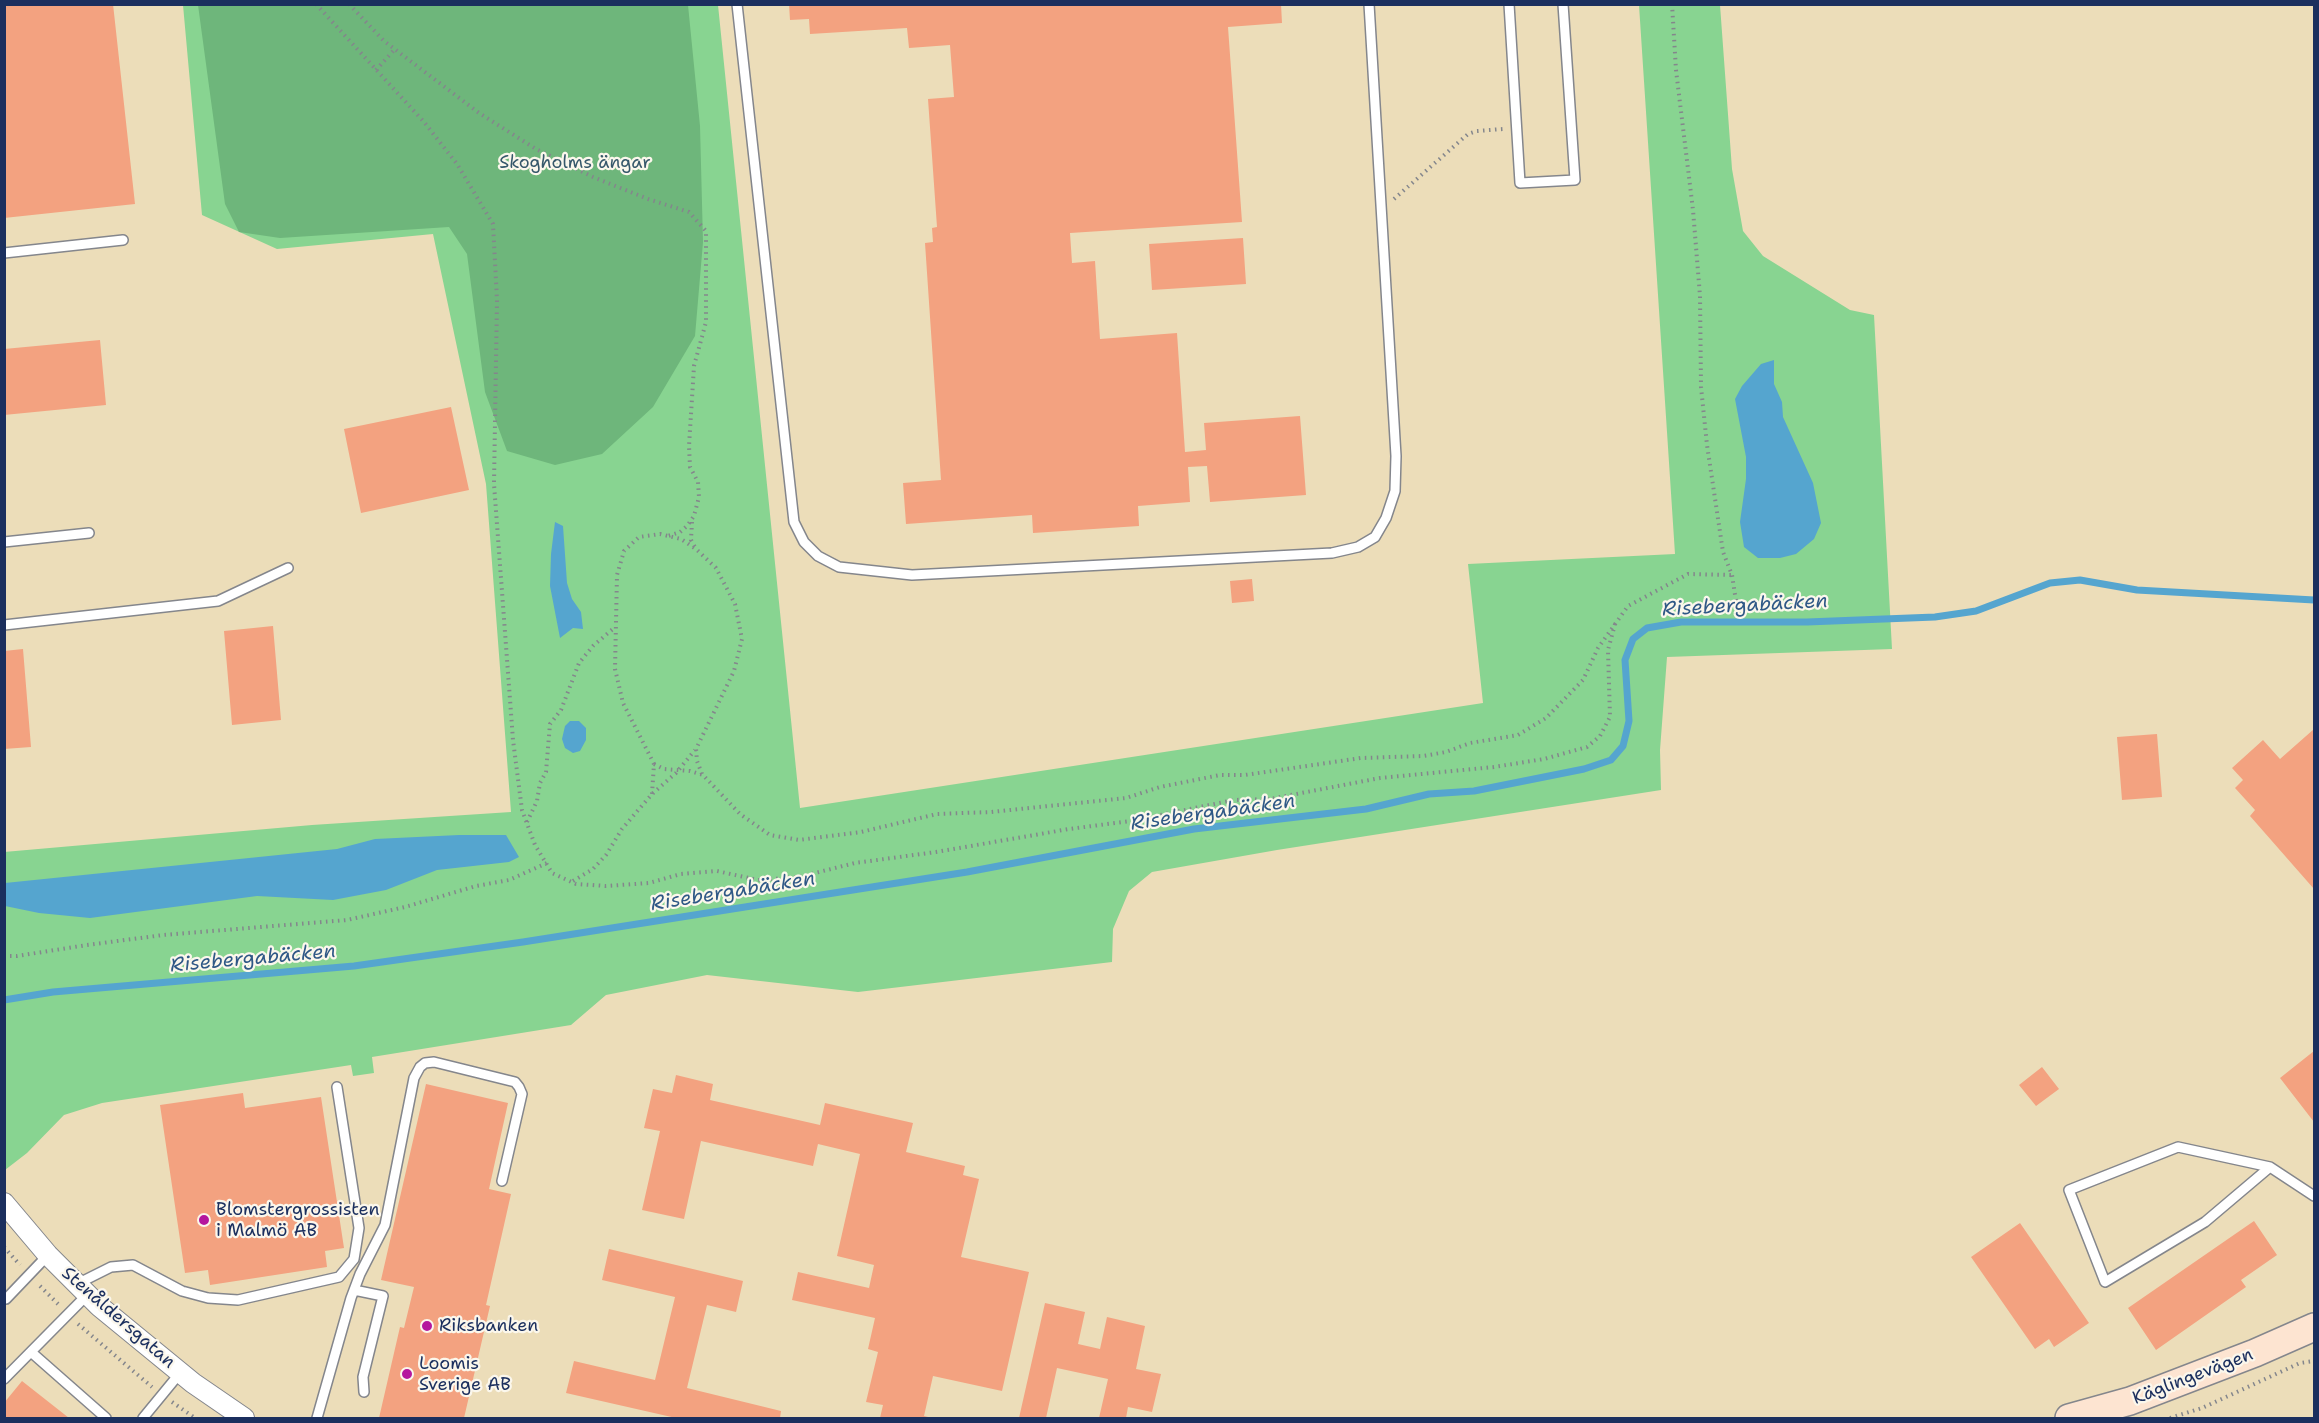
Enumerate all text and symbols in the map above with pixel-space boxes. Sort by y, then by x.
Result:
park label: Skogholms ängar [499,152,651,174]
water label: Risebergabäcken [1662,590,1828,622]
water label: Risebergabäcken [1129,790,1297,836]
water label: Risebergabäcken [649,867,817,917]
water label: Risebergabäcken [169,940,337,978]
place label: Blomstergrossisten i Malmö AB [216,1199,380,1242]
marker: Blomstergrossisten i Malmö AB [197,1213,211,1227]
street label: Stenåldersgatan [57,1263,179,1373]
place label: Riksbanken [439,1315,538,1337]
marker: Riksbanken [420,1319,434,1333]
street label: Käglingevägen [2130,1344,2256,1410]
place label: Loomis Sverige AB [419,1353,511,1396]
marker: Loomis Sverige AB [400,1367,414,1381]

